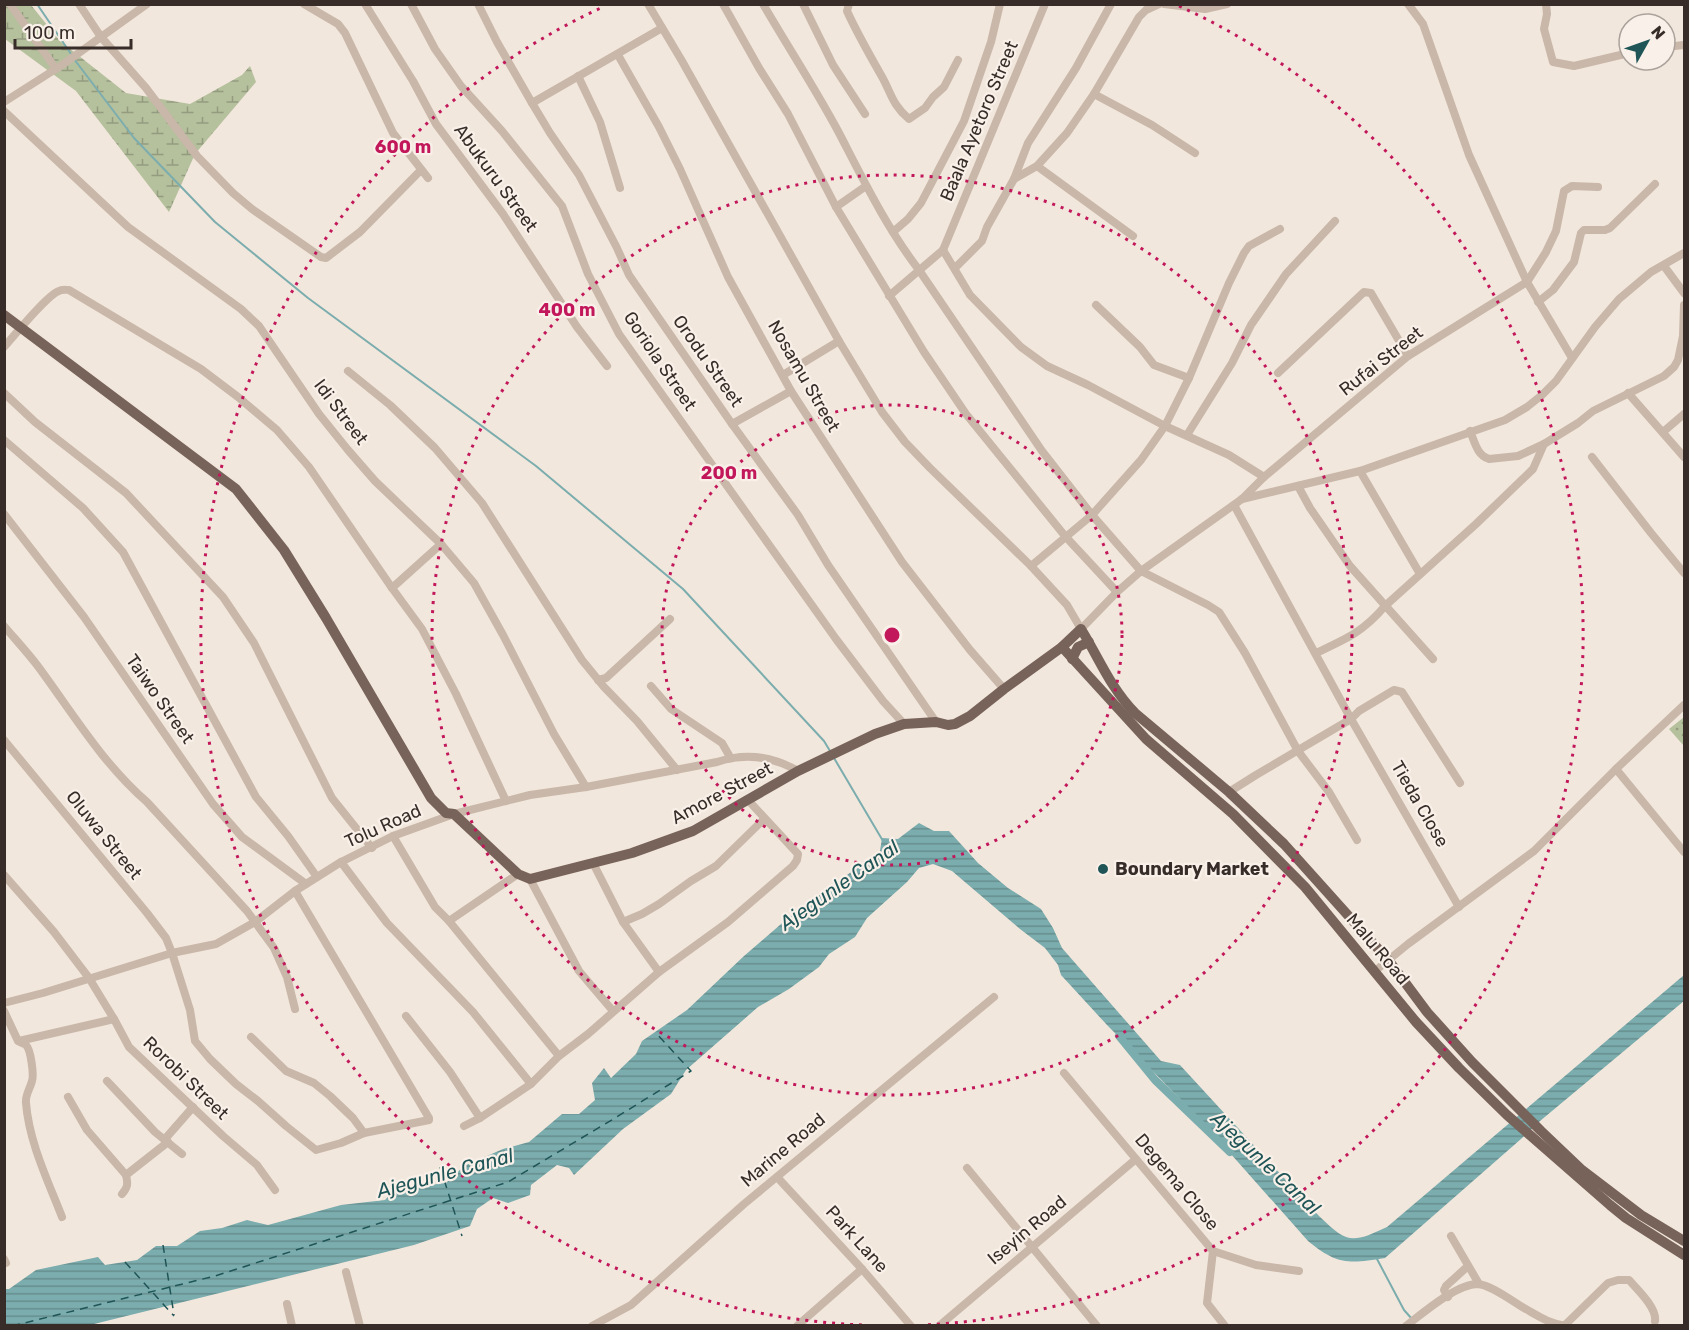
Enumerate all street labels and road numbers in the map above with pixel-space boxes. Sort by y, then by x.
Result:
street label: Baala Ayetoro Street [935,38,1023,204]
street label: Abukuru Street [450,120,542,236]
street label: Goriola Street [619,307,701,415]
street label: Orodu Street [668,311,748,411]
street label: Nosamu Street [763,316,845,436]
street label: Rufai Street [1335,321,1427,401]
street label: Idi Street [309,375,373,449]
street label: Taiwo Street [121,650,199,748]
street label: Amore Street [668,757,776,829]
street label: Tieda Close [1387,757,1453,851]
street label: Oluwa Street [61,786,147,884]
street label: Tolu Road [341,799,425,853]
street label: Malu Road [1342,909,1414,989]
street label: Rorobi Street [139,1032,233,1124]
street label: Marine Road [736,1108,830,1192]
street label: Degema Close [1130,1129,1224,1235]
street label: Iseyin Road [983,1191,1071,1269]
street label: Park Lane [821,1201,893,1277]

